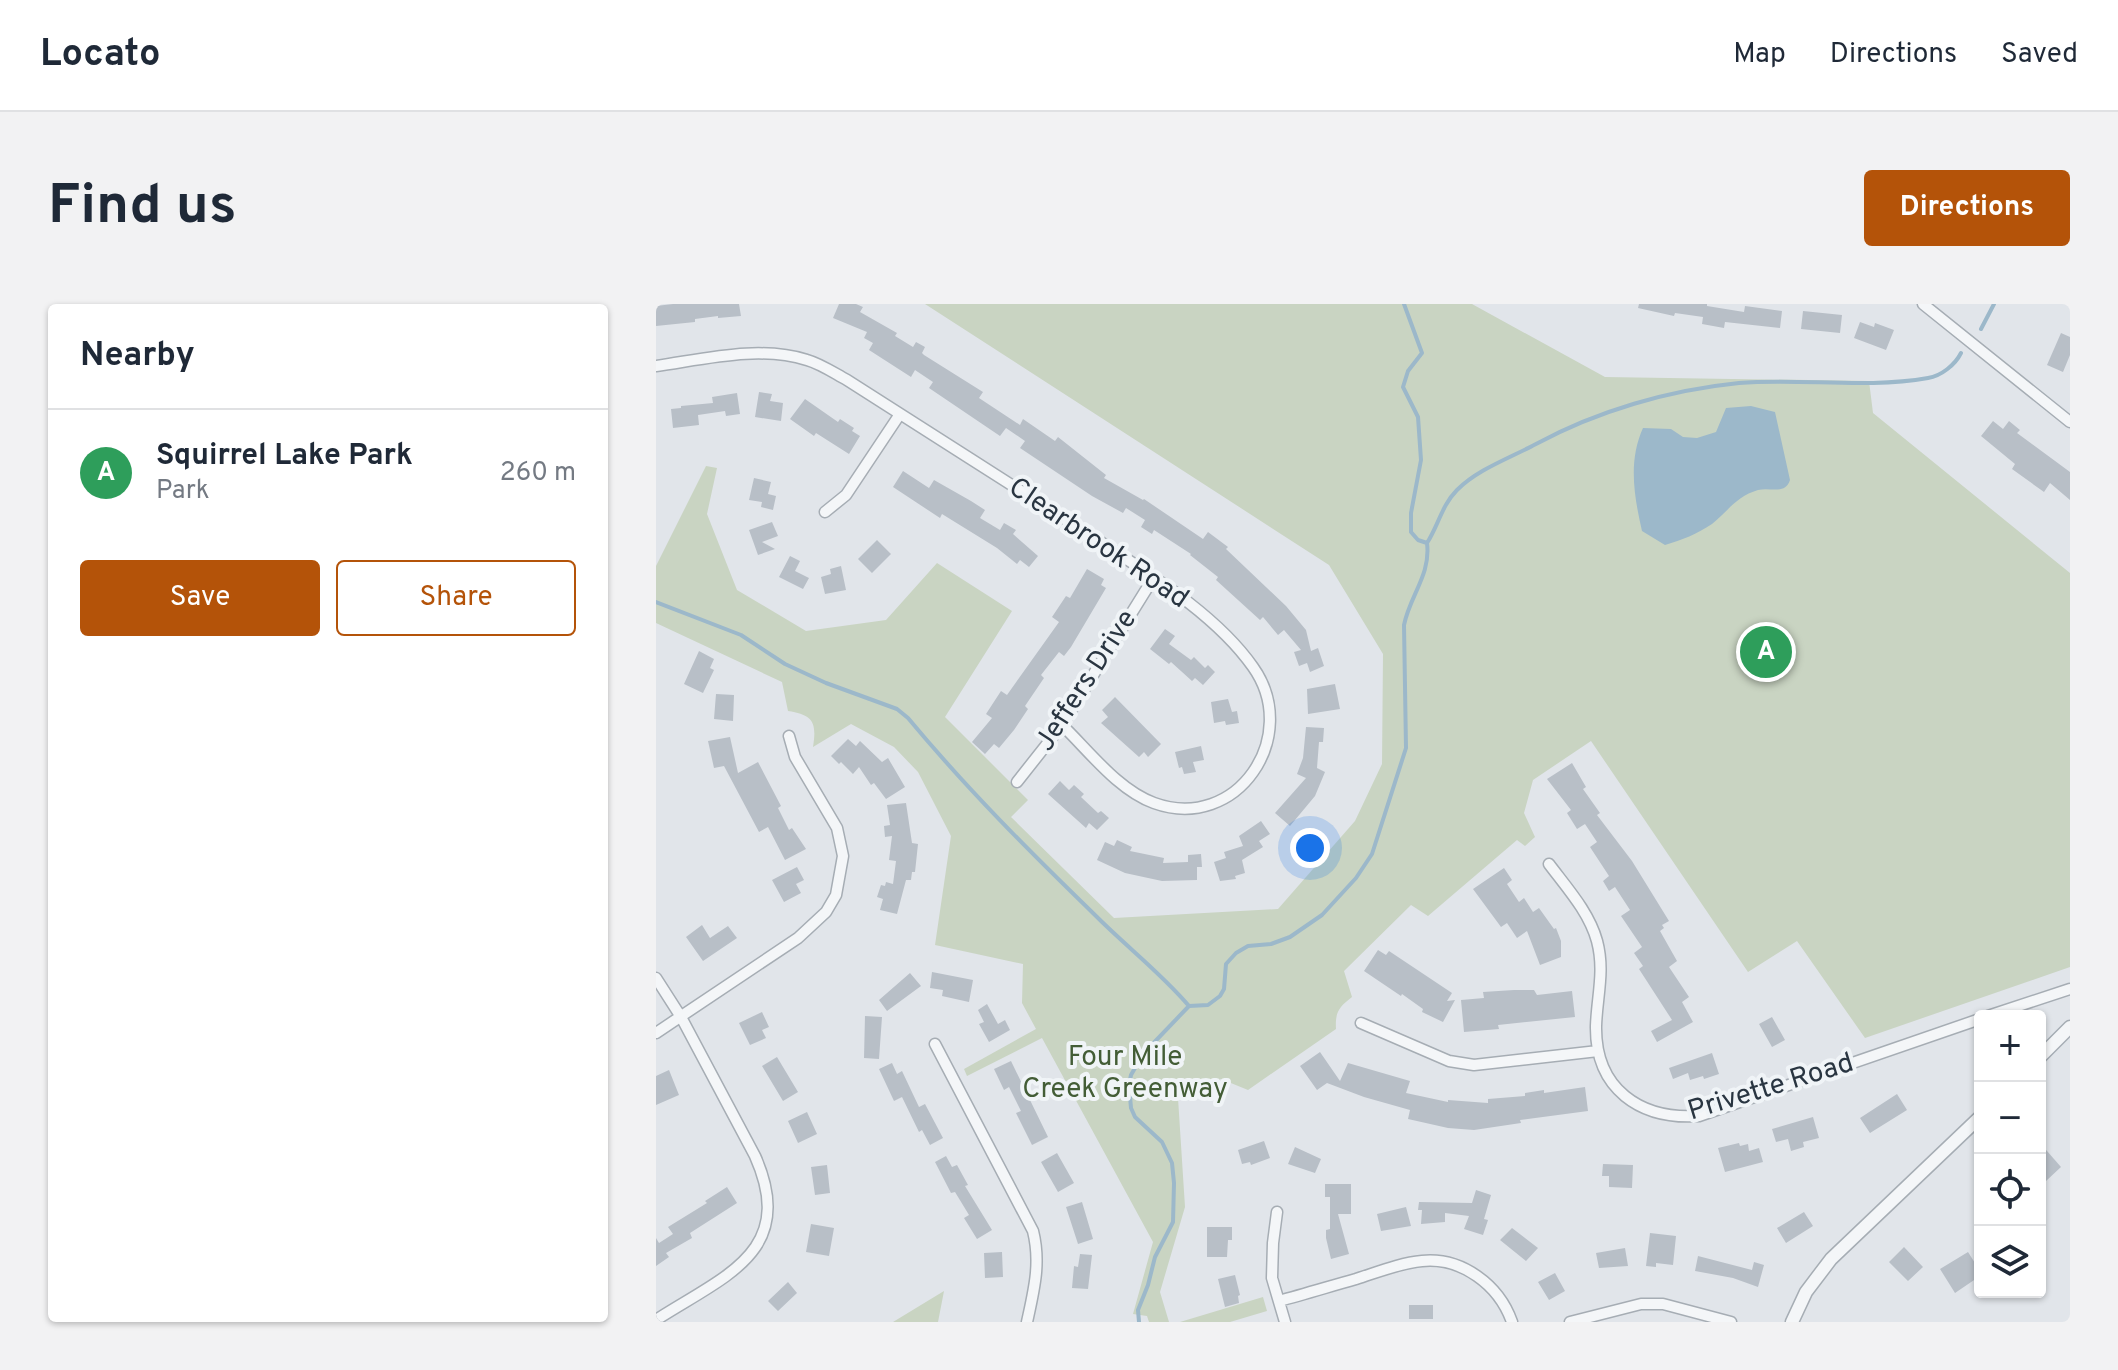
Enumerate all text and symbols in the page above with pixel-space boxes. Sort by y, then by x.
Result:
text: Locato [40,31,160,80]
text: Map [1733,37,1786,73]
text: Directions [1830,37,1957,73]
text: Saved [2001,37,2078,73]
button: Directions [1864,170,2070,246]
text: Find us [48,173,237,243]
text: Nearby [80,335,195,378]
text: Squirrel Lake Park [156,438,413,475]
text: A [97,457,115,490]
text: 260 m [500,457,576,490]
street label: Clearbrook Road [1001,470,1195,618]
text: Park [156,475,210,508]
button: Save [80,560,320,636]
button: Share [336,560,576,636]
street label: Jeffers Drive [1028,604,1146,758]
pin: A [1740,622,1792,682]
your location [1290,828,1330,868]
map controls [1974,1010,2046,1298]
button: + [1974,1010,2046,1082]
park label: Four Mile Creek Greenway [1022,1040,1228,1108]
street label: Privette Road [1684,1046,1858,1130]
button: − [1974,1082,2046,1154]
button: locate [1974,1154,2046,1226]
button: layers [1974,1226,2046,1298]

